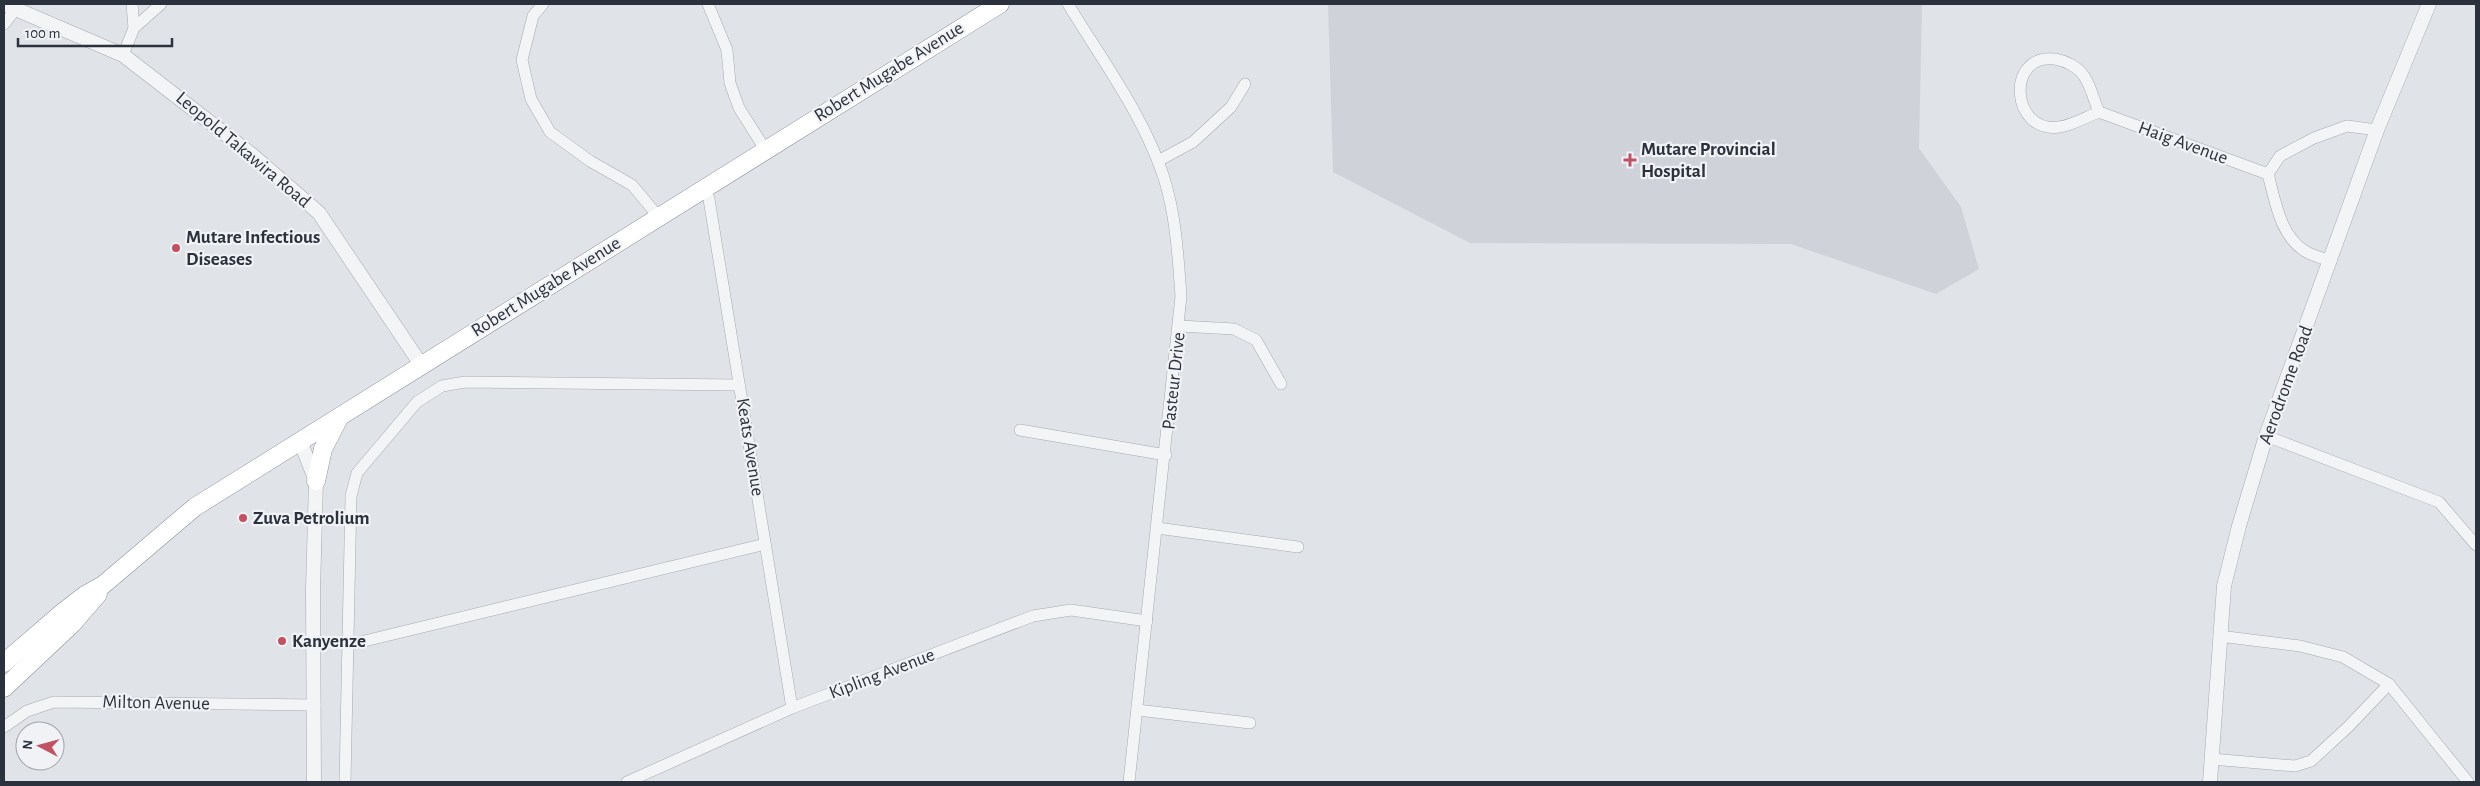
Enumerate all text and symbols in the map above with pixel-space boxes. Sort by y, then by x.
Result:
scale bar [18,15,171,47]
street label: Robert Mugabe Avenue [811,18,967,126]
text: 100 m [25,26,60,41]
street label: Leopold Takawira Road [172,88,314,212]
street label: Haig Avenue [2136,118,2230,168]
place label: Mutare Provincial Hospital [1641,140,1776,181]
marker: Mutare Provincial Hospital [1623,153,1637,167]
place label: Mutare Infectious Diseases [186,228,320,269]
street label: Robert Mugabe Avenue [468,233,624,341]
marker: Mutare Infectious Diseases [170,242,182,254]
street label: Aerodrome Road [2256,323,2316,447]
street label: Pasteur Drive [1159,331,1189,431]
street label: Keats Avenue [733,397,767,497]
place label: Zuva Petrolium [253,509,370,528]
marker: Zuva Petrolium [237,512,249,524]
place label: Kanyenze [292,632,366,651]
marker: Kanyenze [276,635,288,647]
street label: Kipling Avenue [827,645,937,703]
street label: Milton Avenue [102,693,210,713]
north arrow [15,721,65,771]
text: N [21,739,36,750]

